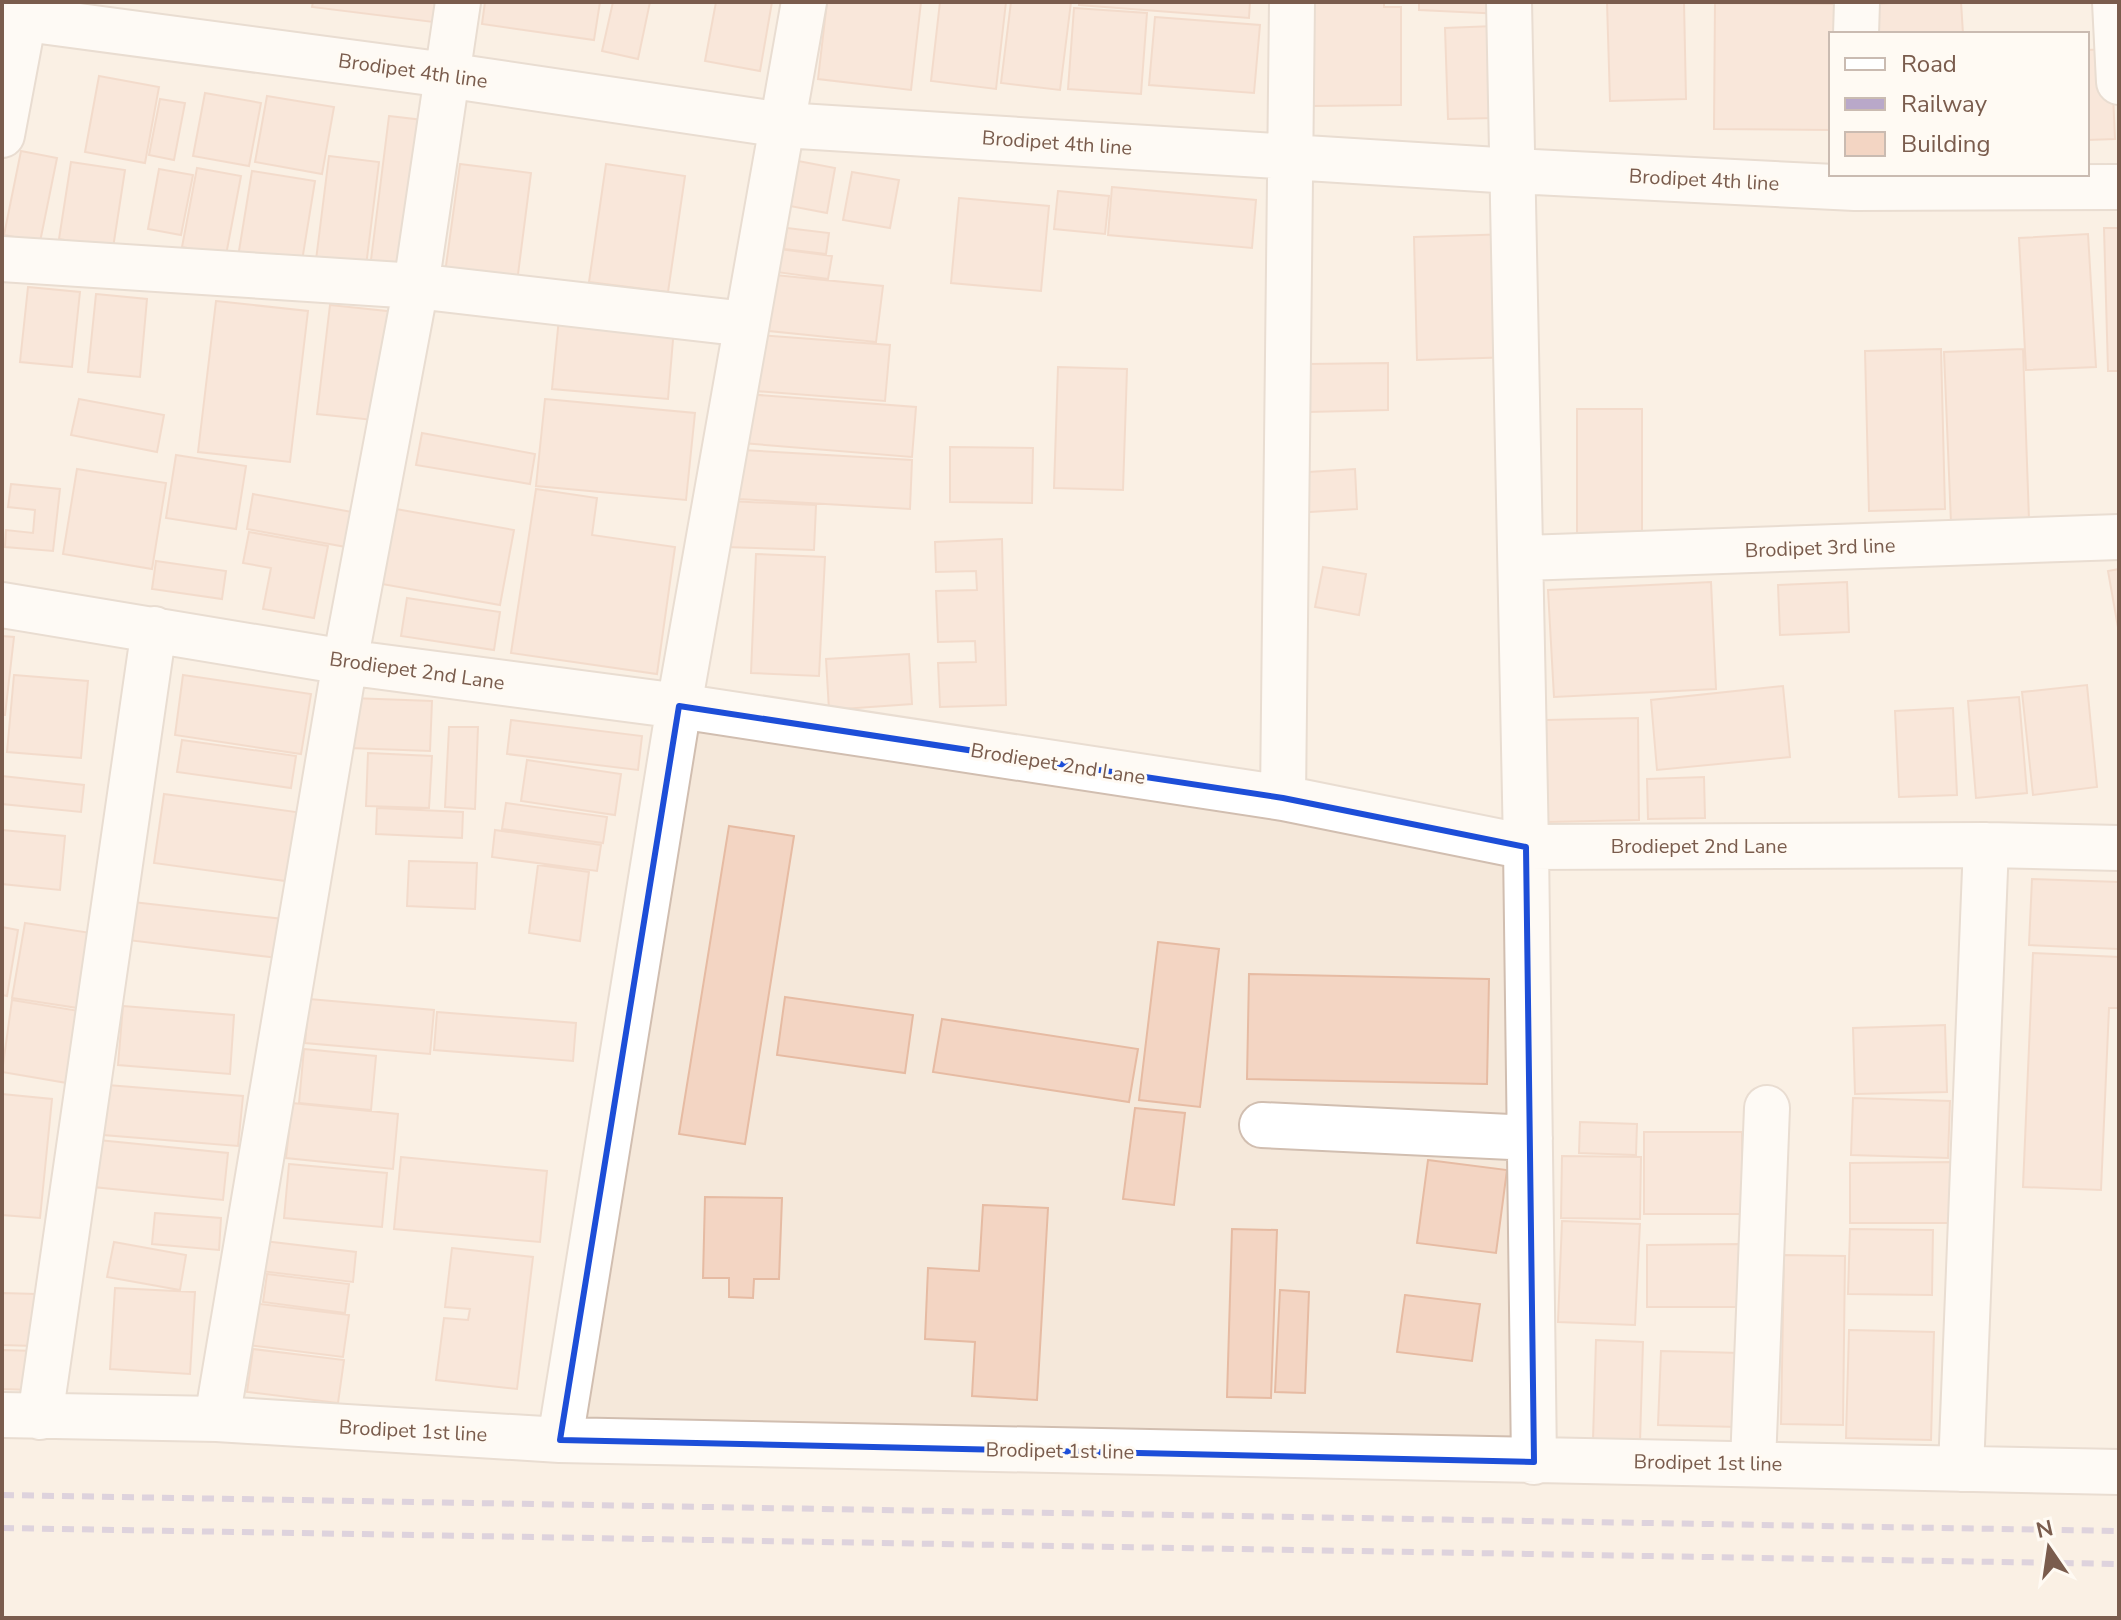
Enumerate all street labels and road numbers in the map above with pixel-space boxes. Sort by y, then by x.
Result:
street label: Brodipet 4th line [337,47,489,95]
street label: Brodipet 4th line [981,124,1133,162]
street label: Brodipet 4th line [1628,163,1780,197]
street label: Brodipet 3rd line [1744,532,1896,564]
street label: Brodiepet 2nd Lane [328,645,506,697]
street label: Brodiepet 2nd Lane [969,737,1147,791]
street label: Brodiepet 2nd Lane [1611,833,1787,860]
street label: Brodipet 1st line [338,1414,488,1448]
street label: Brodipet 1st line [985,1436,1135,1466]
street label: Brodipet 1st line [1633,1448,1783,1478]

